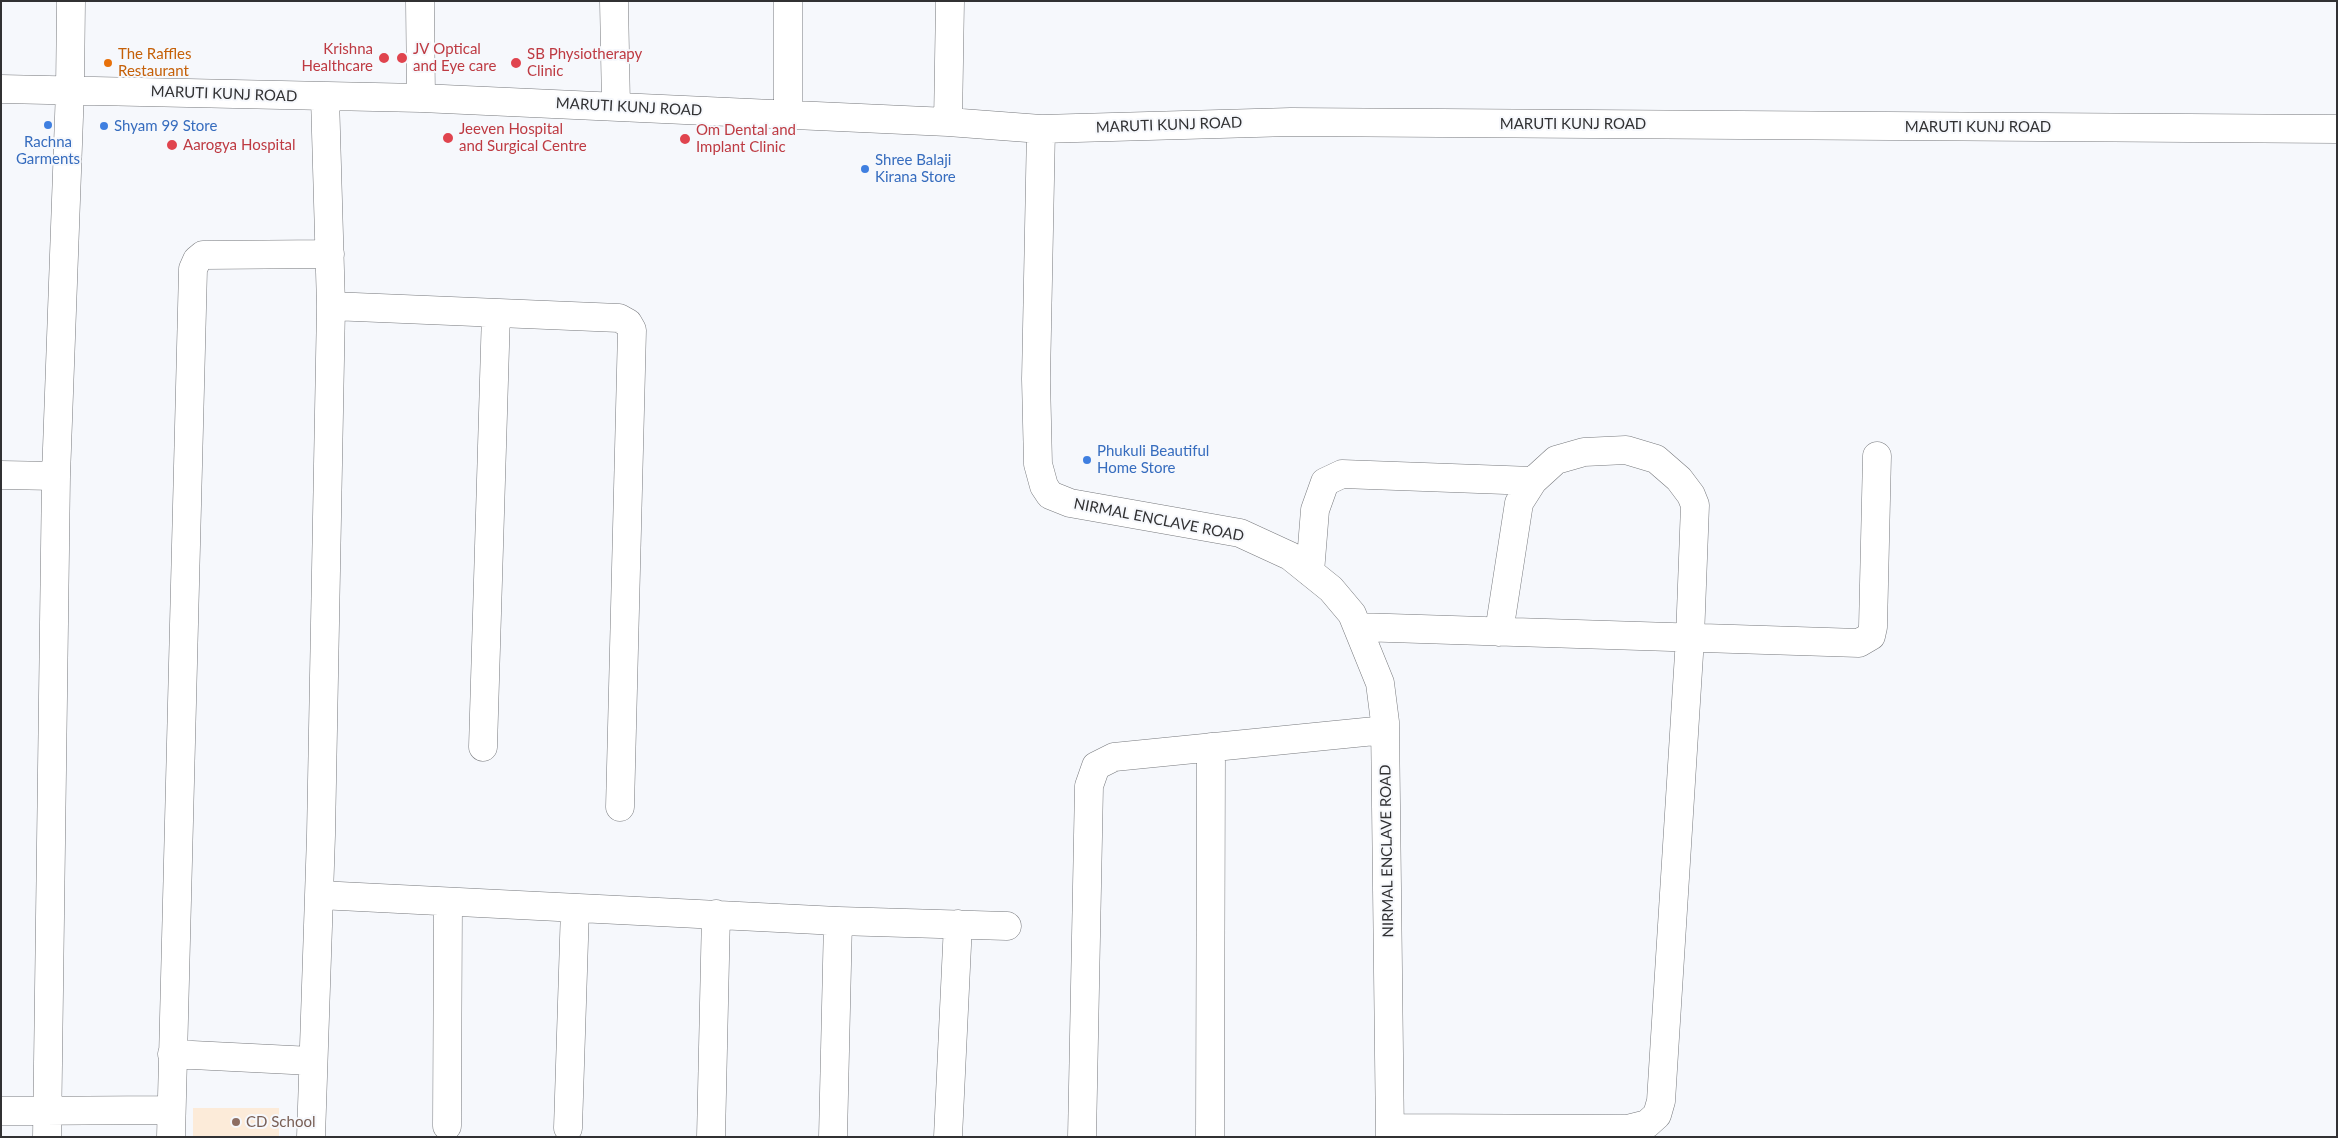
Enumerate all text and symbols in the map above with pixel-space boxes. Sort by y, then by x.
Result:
place label: Krishna Healthcare [301,40,373,75]
place label: JV Optical and Eye care [413,40,496,75]
place label: The Raffles Restaurant [118,45,191,80]
place label: SB Physiotherapy Clinic [527,45,642,80]
marker: Krishna Healthcare [377,51,391,65]
marker: JV Optical and Eye care [395,51,409,65]
marker: SB Physiotherapy Clinic [509,56,523,70]
marker: The Raffles Restaurant [102,57,114,69]
street label: MARUTI KUNJ ROAD [150,82,298,106]
street label: MARUTI KUNJ ROAD [555,94,703,120]
street label: MARUTI KUNJ ROAD [1095,113,1243,137]
street label: MARUTI KUNJ ROAD [1500,115,1646,133]
place label: Shyam 99 Store [114,117,217,135]
street label: MARUTI KUNJ ROAD [1905,118,2051,136]
marker: Rachna Garments [42,119,54,131]
marker: Shyam 99 Store [98,120,110,132]
place label: Jeeven Hospital and Surgical Centre [459,120,587,155]
place label: Om Dental and Implant Clinic [696,121,796,156]
marker: Jeeven Hospital and Surgical Centre [441,131,455,145]
marker: Om Dental and Implant Clinic [678,132,692,146]
place label: Rachna Garments [16,133,80,168]
place label: Aarogya Hospital [183,136,296,154]
marker: Aarogya Hospital [165,138,179,152]
place label: Shree Balaji Kirana Store [875,151,956,186]
marker: Shree Balaji Kirana Store [859,163,871,175]
place label: Phukuli Beautiful Home Store [1097,442,1209,477]
marker: Phukuli Beautiful Home Store [1081,454,1093,466]
street label: NIRMAL ENCLAVE ROAD [1072,495,1246,545]
street label: NIRMAL ENCLAVE ROAD [1376,764,1398,938]
place label: CD School [246,1113,315,1131]
marker: CD School [230,1116,242,1128]

